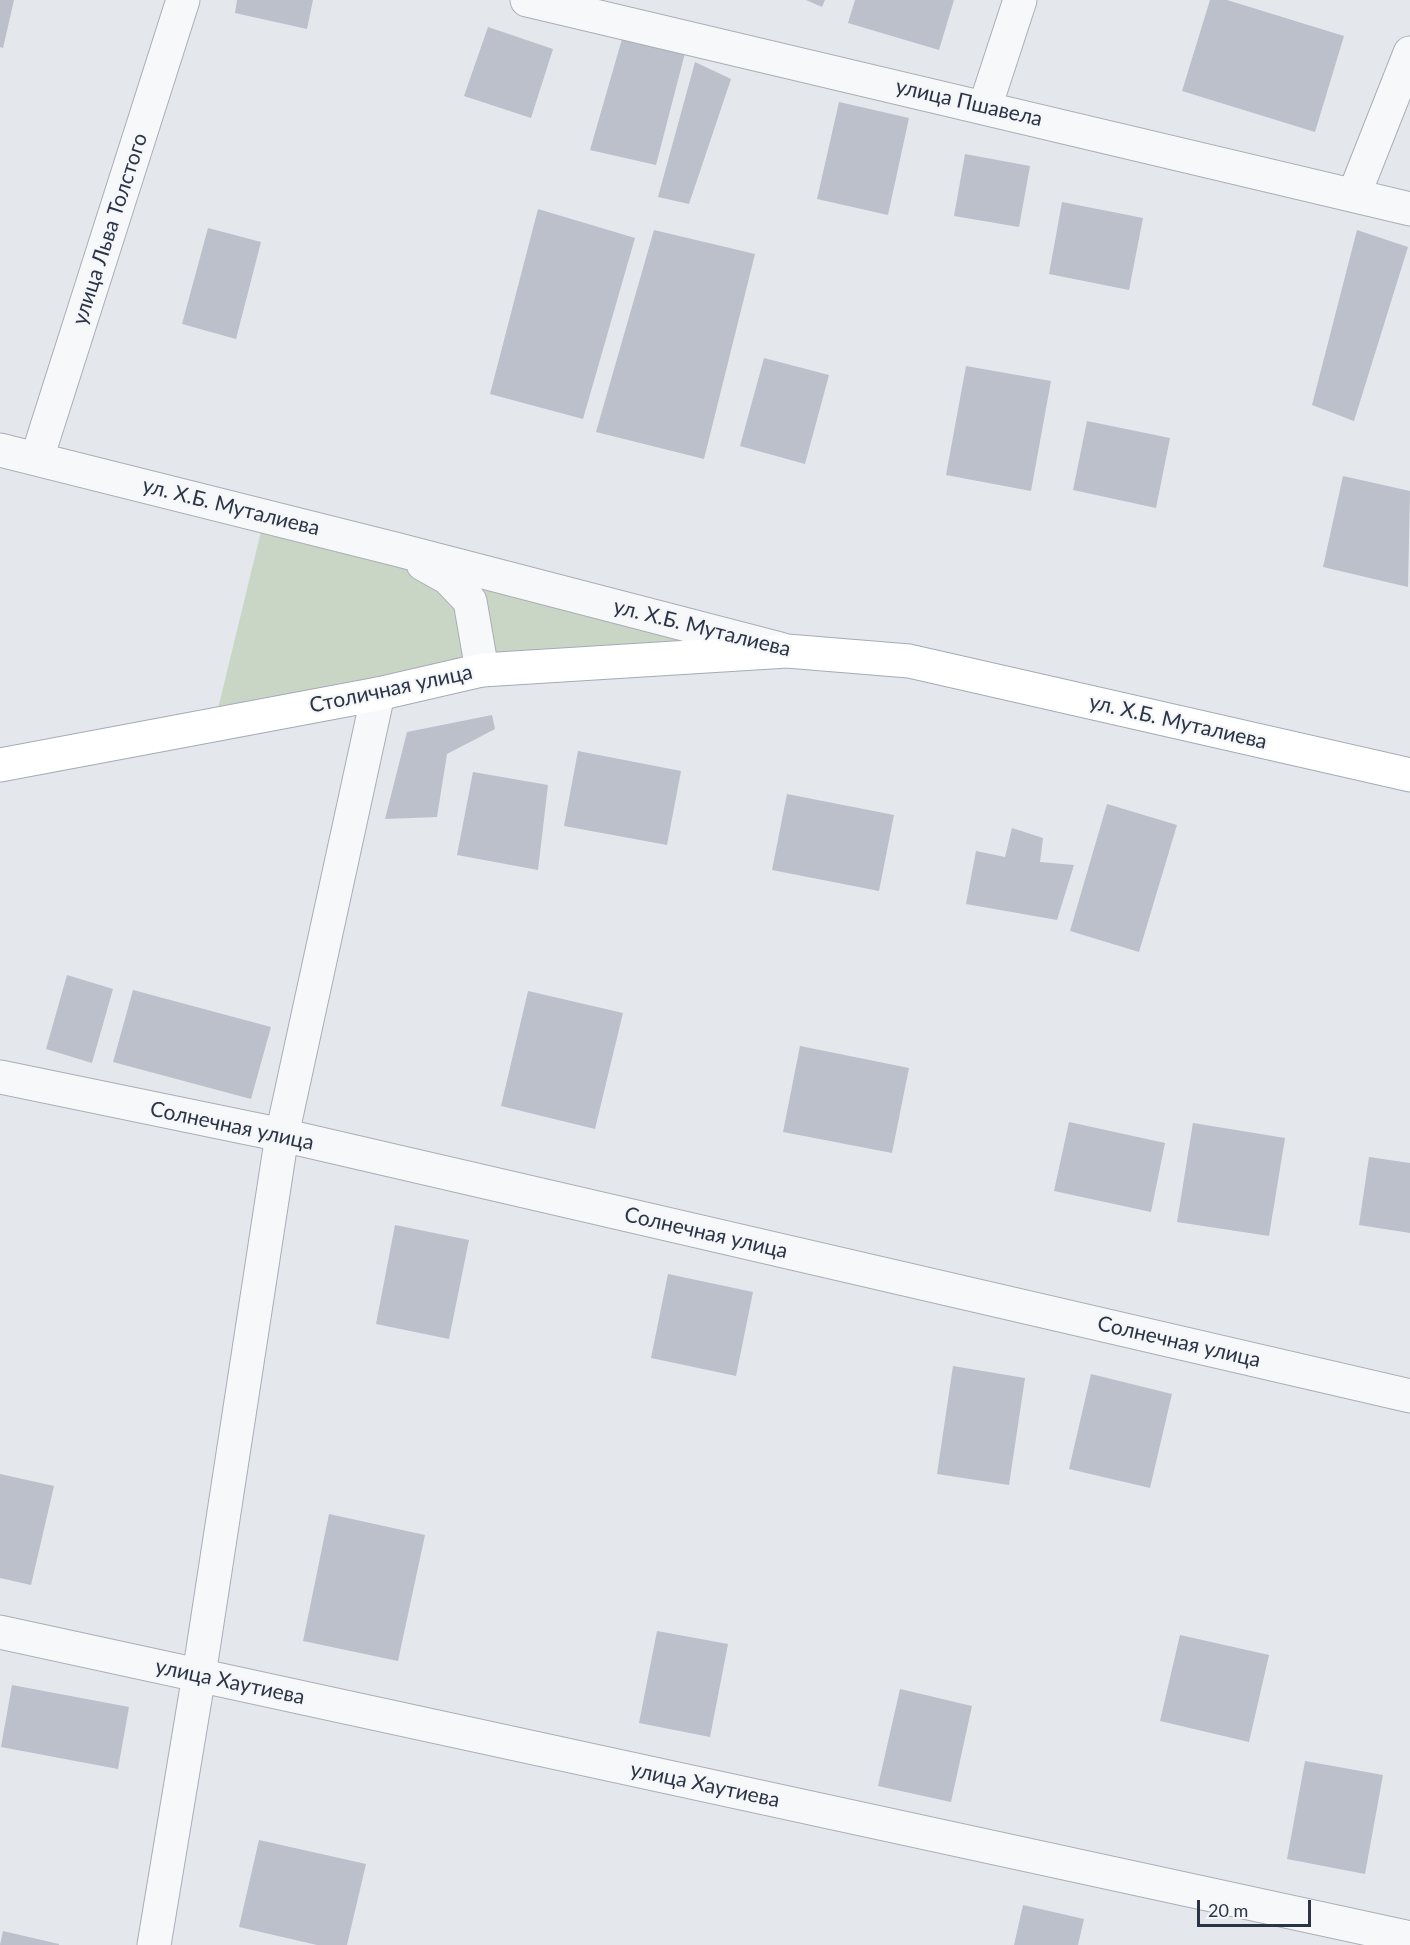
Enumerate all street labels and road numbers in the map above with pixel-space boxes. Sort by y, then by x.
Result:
street label: улица Пшавела [893,74,1045,132]
street label: улица Льва Толстого [67,130,153,328]
street label: ул. Х.Б. Муталиева [140,473,322,541]
street label: ул. Х.Б. Муталиева [611,594,793,662]
street label: Столичная улица [307,659,475,719]
street label: ул. Х.Б. Муталиева [1087,689,1269,755]
street label: Солнечная улица [148,1096,316,1156]
street label: Солнечная улица [622,1202,790,1264]
street label: Солнечная улица [1095,1311,1263,1373]
street label: улица Хаутиева [153,1654,307,1710]
street label: улица Хаутиева [628,1757,782,1813]

